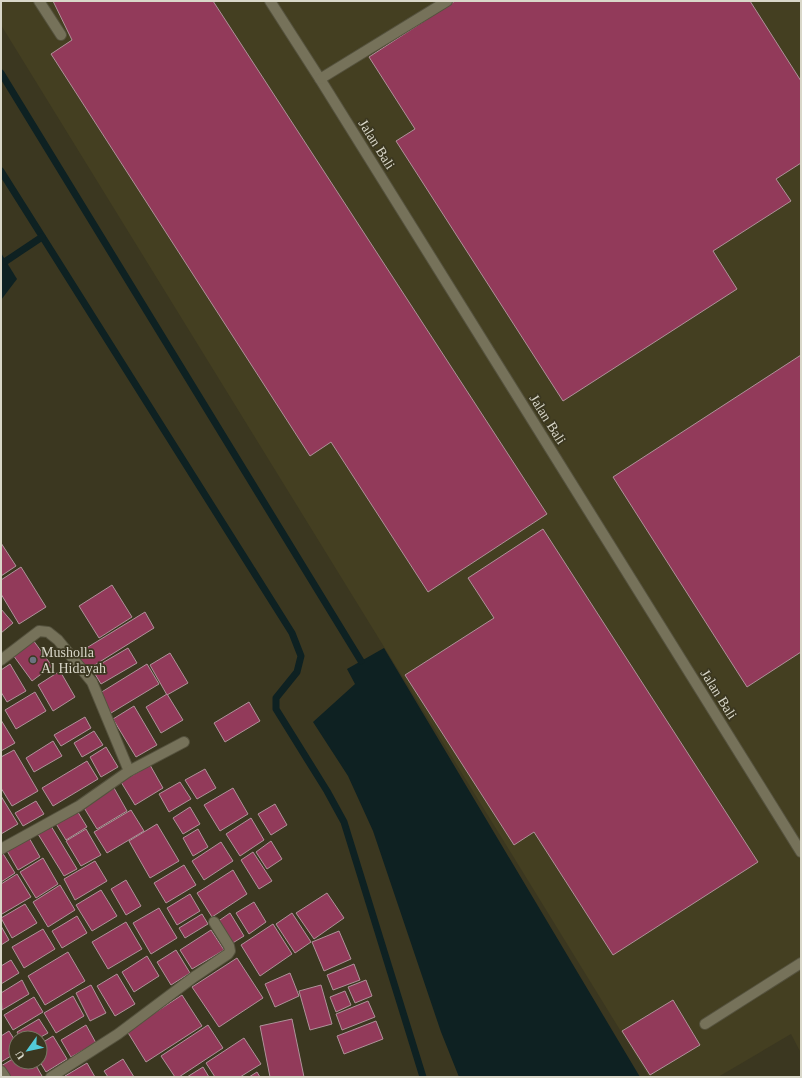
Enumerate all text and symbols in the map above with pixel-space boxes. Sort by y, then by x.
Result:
street label: Jalan Bali [355,117,398,172]
street label: Jalan Bali [526,392,569,447]
place label: Musholla Al Hidayah [41,645,106,676]
marker: Musholla Al Hidayah [28,655,38,665]
street label: Jalan Bali [697,667,740,722]
north arrow [8,1030,48,1070]
text: U [12,1049,27,1062]

